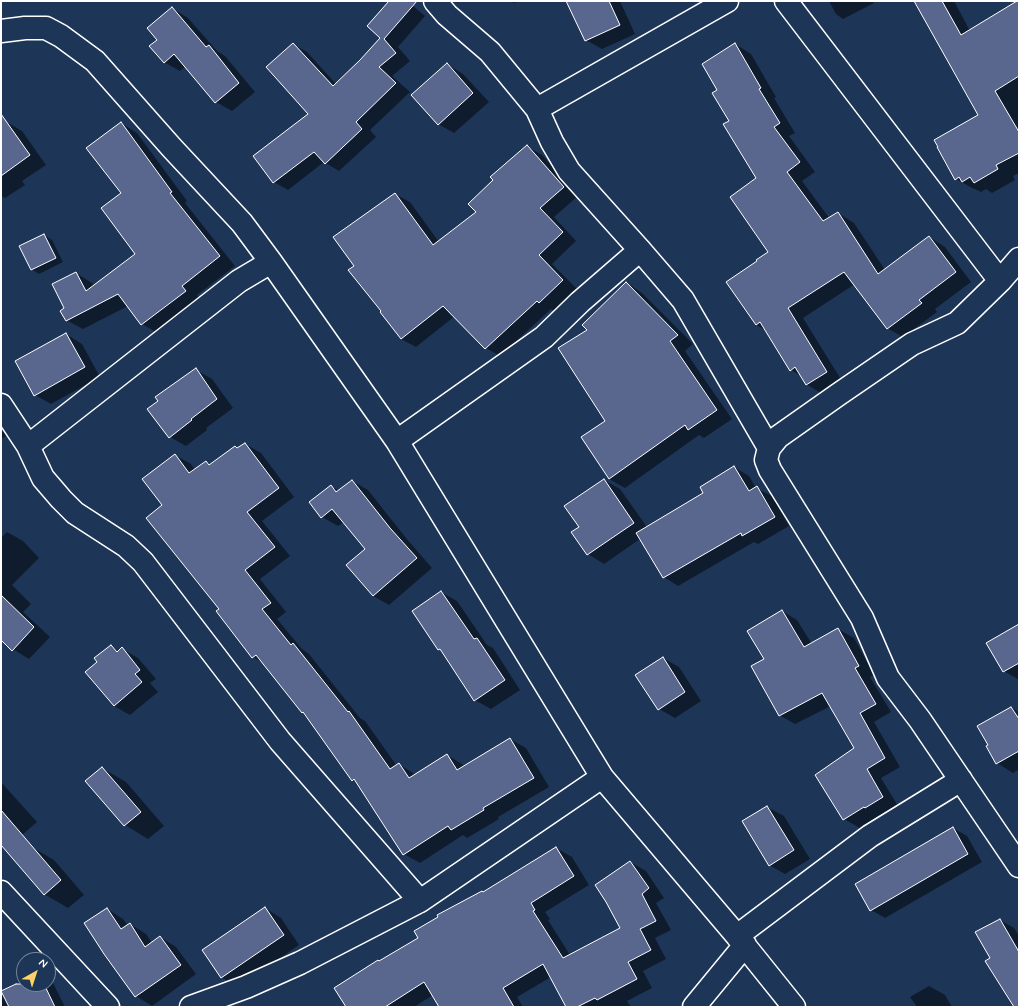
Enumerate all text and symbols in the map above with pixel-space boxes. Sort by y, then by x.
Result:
north arrow [16,952,56,992]
text: N [36,956,50,971]

